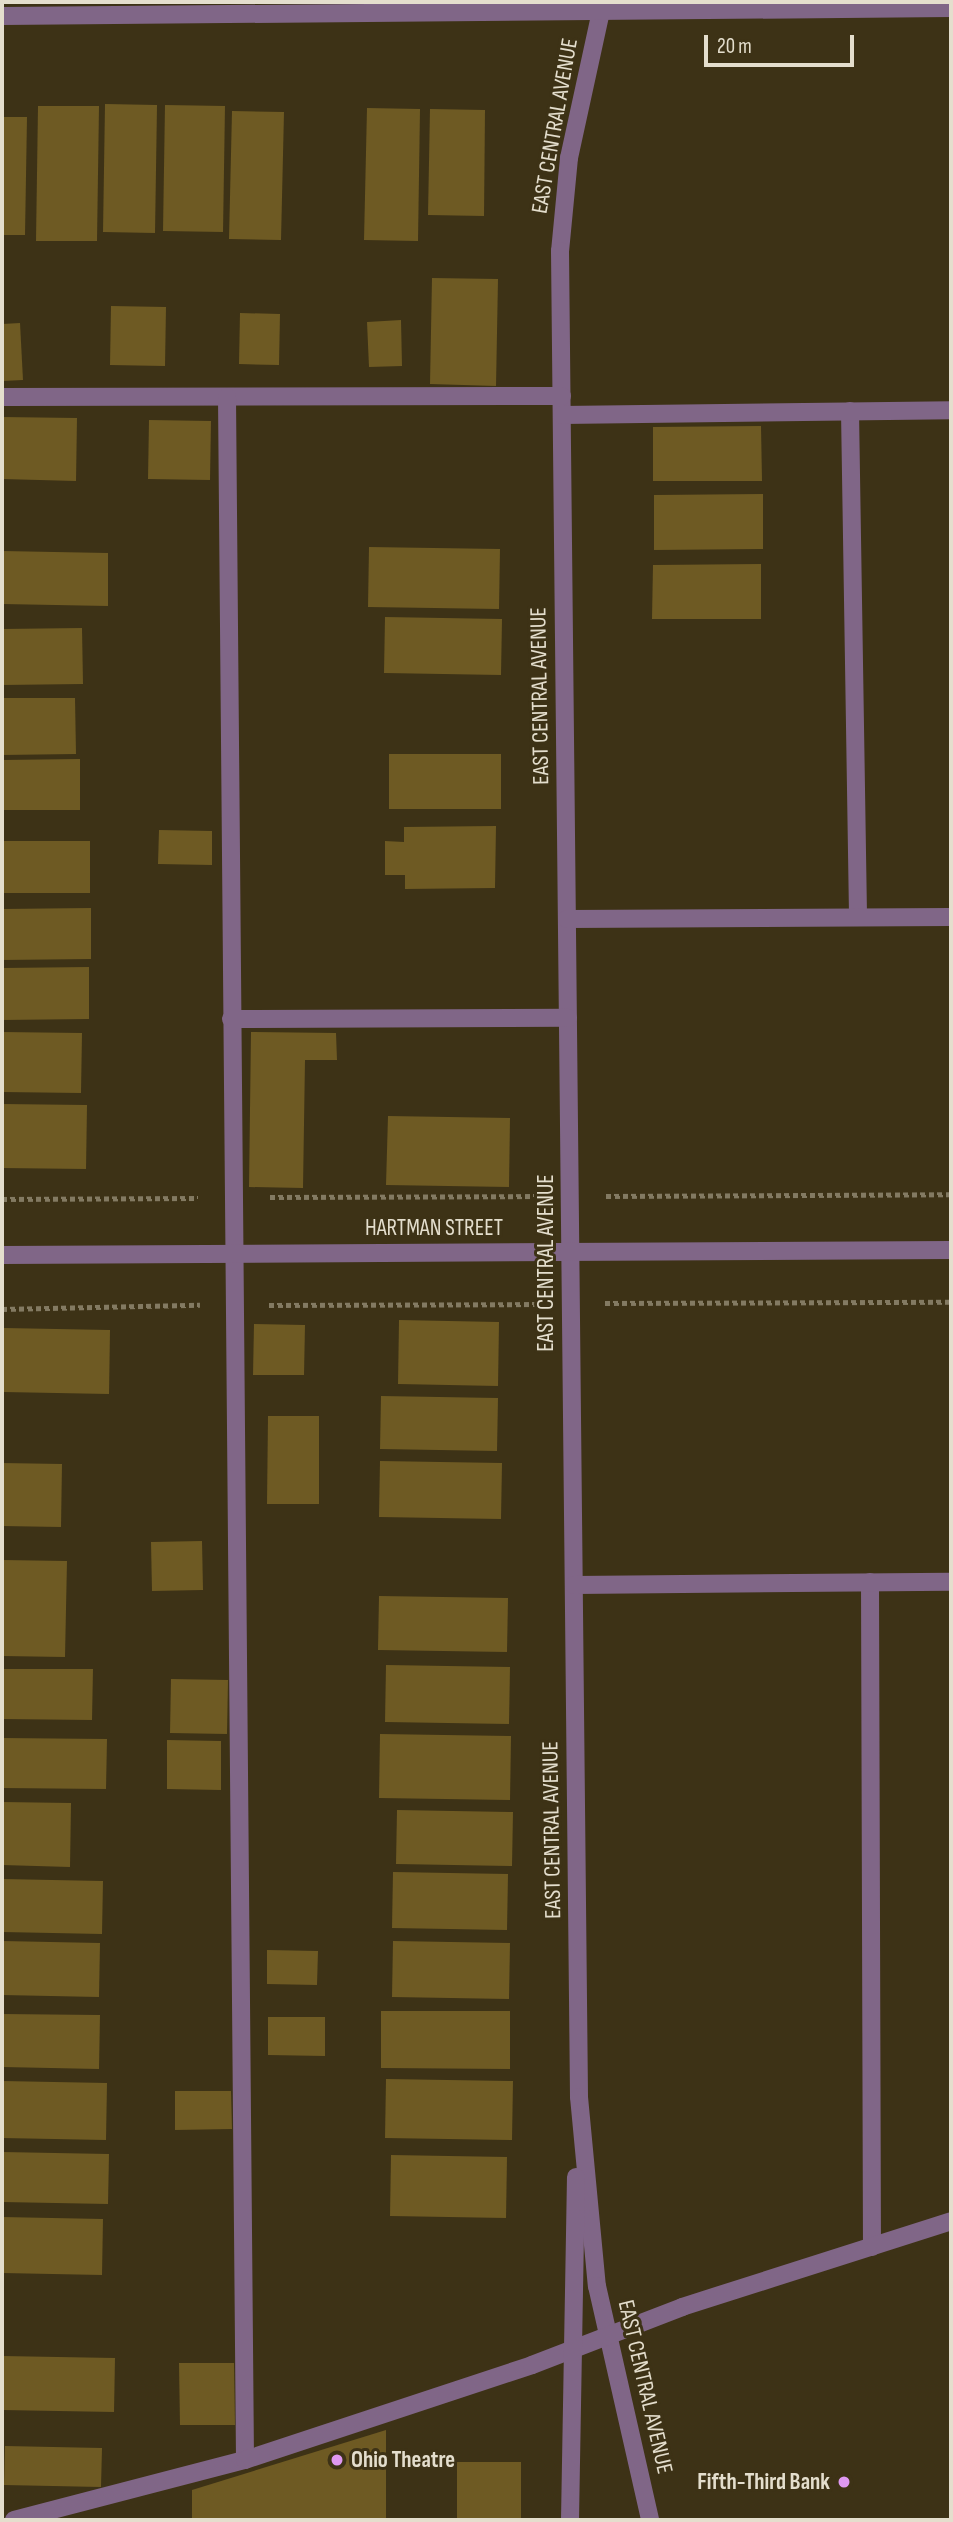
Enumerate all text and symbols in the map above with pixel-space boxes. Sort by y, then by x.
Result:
scale bar [708,21,858,65]
text: 20 m [717,34,752,59]
street label: EAST CENTRAL AVENUE [526,36,584,216]
street label: EAST CENTRAL AVENUE [525,607,555,785]
street label: EAST CENTRAL AVENUE [532,1174,560,1352]
street label: HARTMAN STREET [365,1214,503,1242]
street label: EAST CENTRAL AVENUE [537,1741,567,1919]
street label: EAST CENTRAL AVENUE [612,2297,678,2477]
place label: Ohio Theatre [351,2446,455,2474]
marker: Ohio Theatre [329,2452,345,2468]
place label: Fifth-Third Bank [697,2468,830,2496]
marker: Fifth-Third Bank [836,2474,852,2490]

